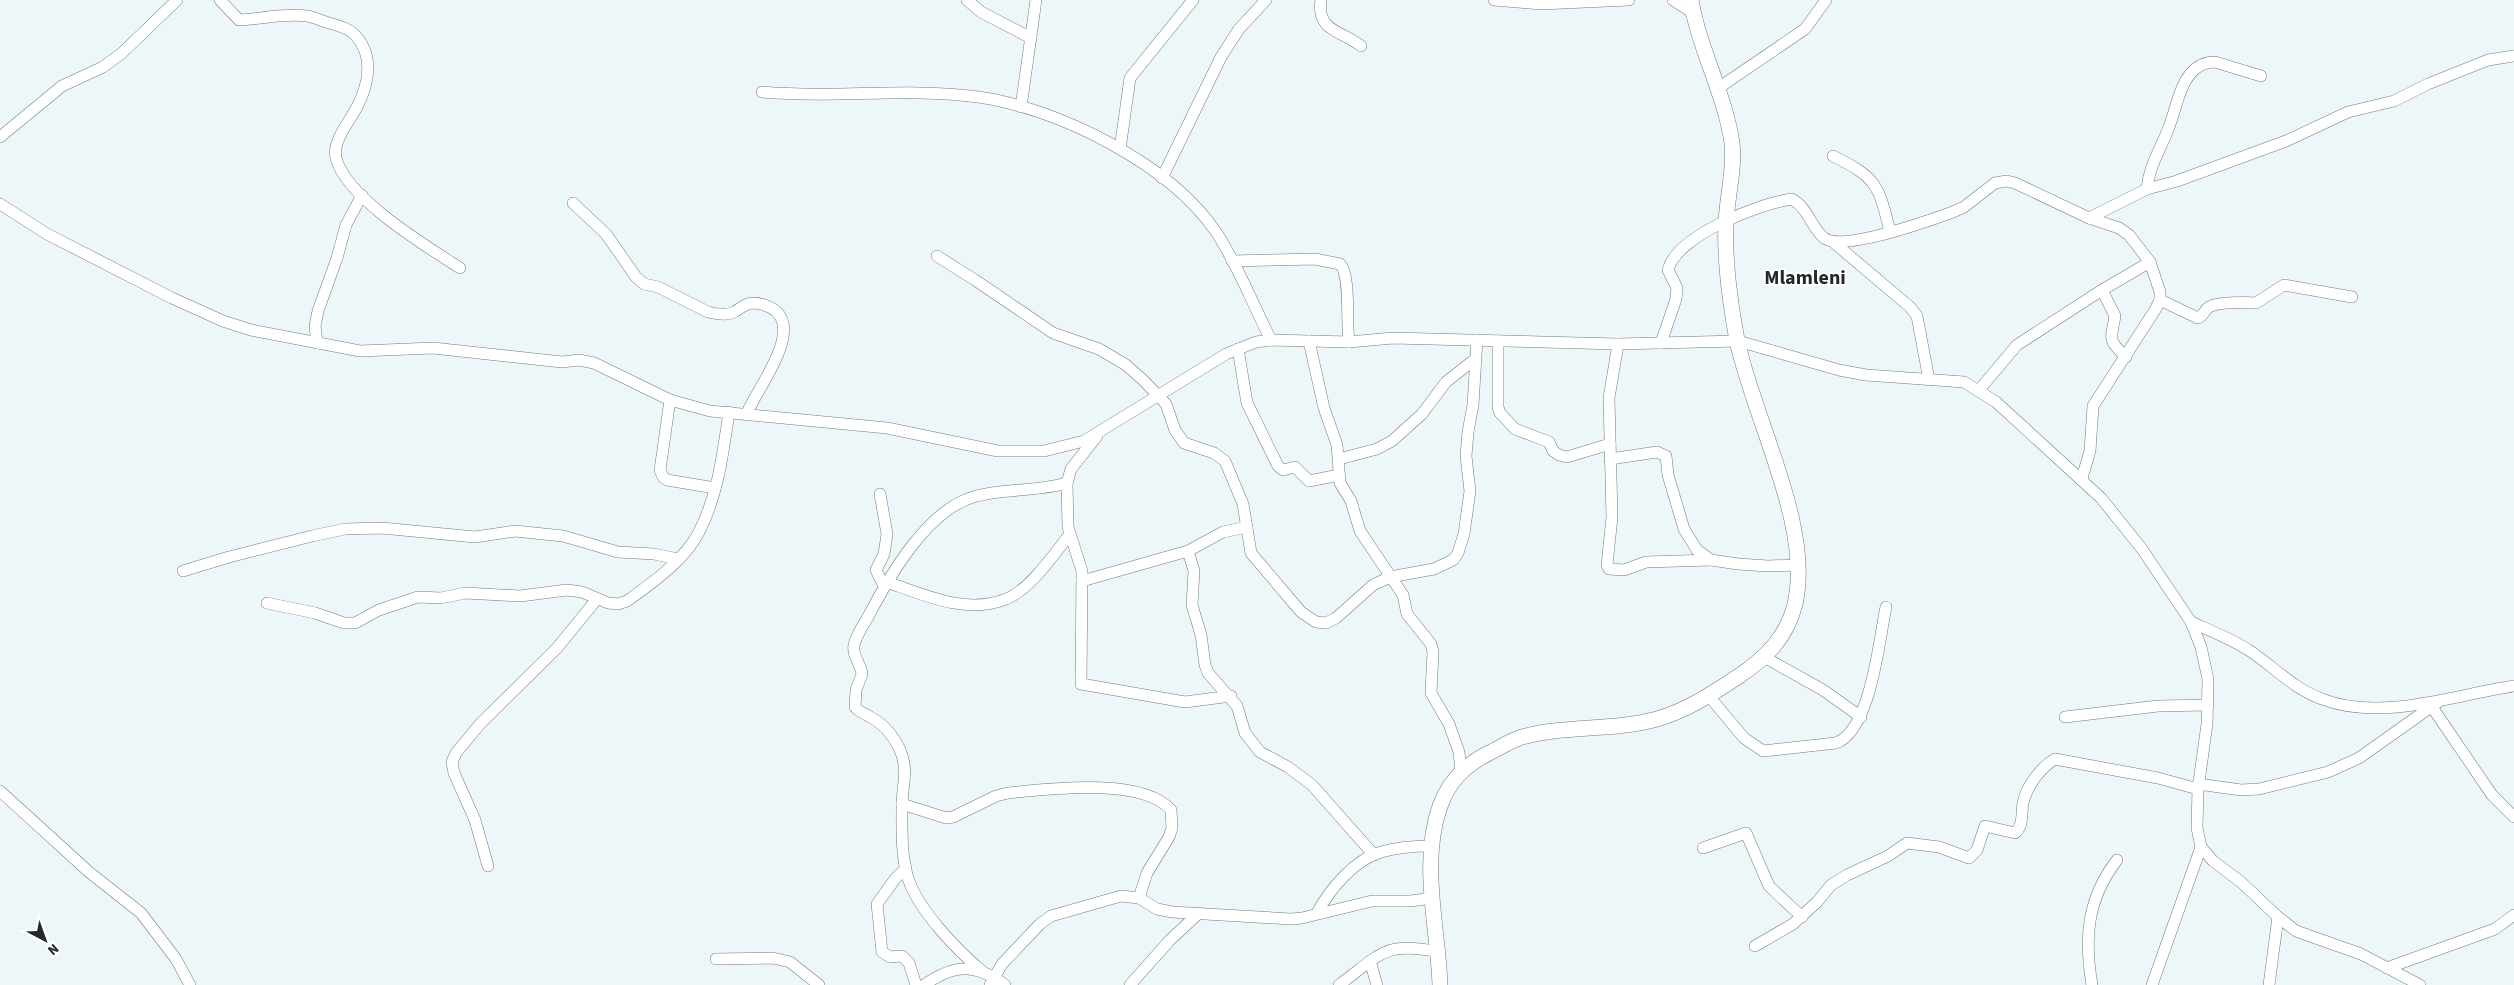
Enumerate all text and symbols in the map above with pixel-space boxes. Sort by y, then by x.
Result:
district label: Mlamleni [1764,264,1846,292]
north arrow [20,915,70,965]
text: N [43,938,63,960]

